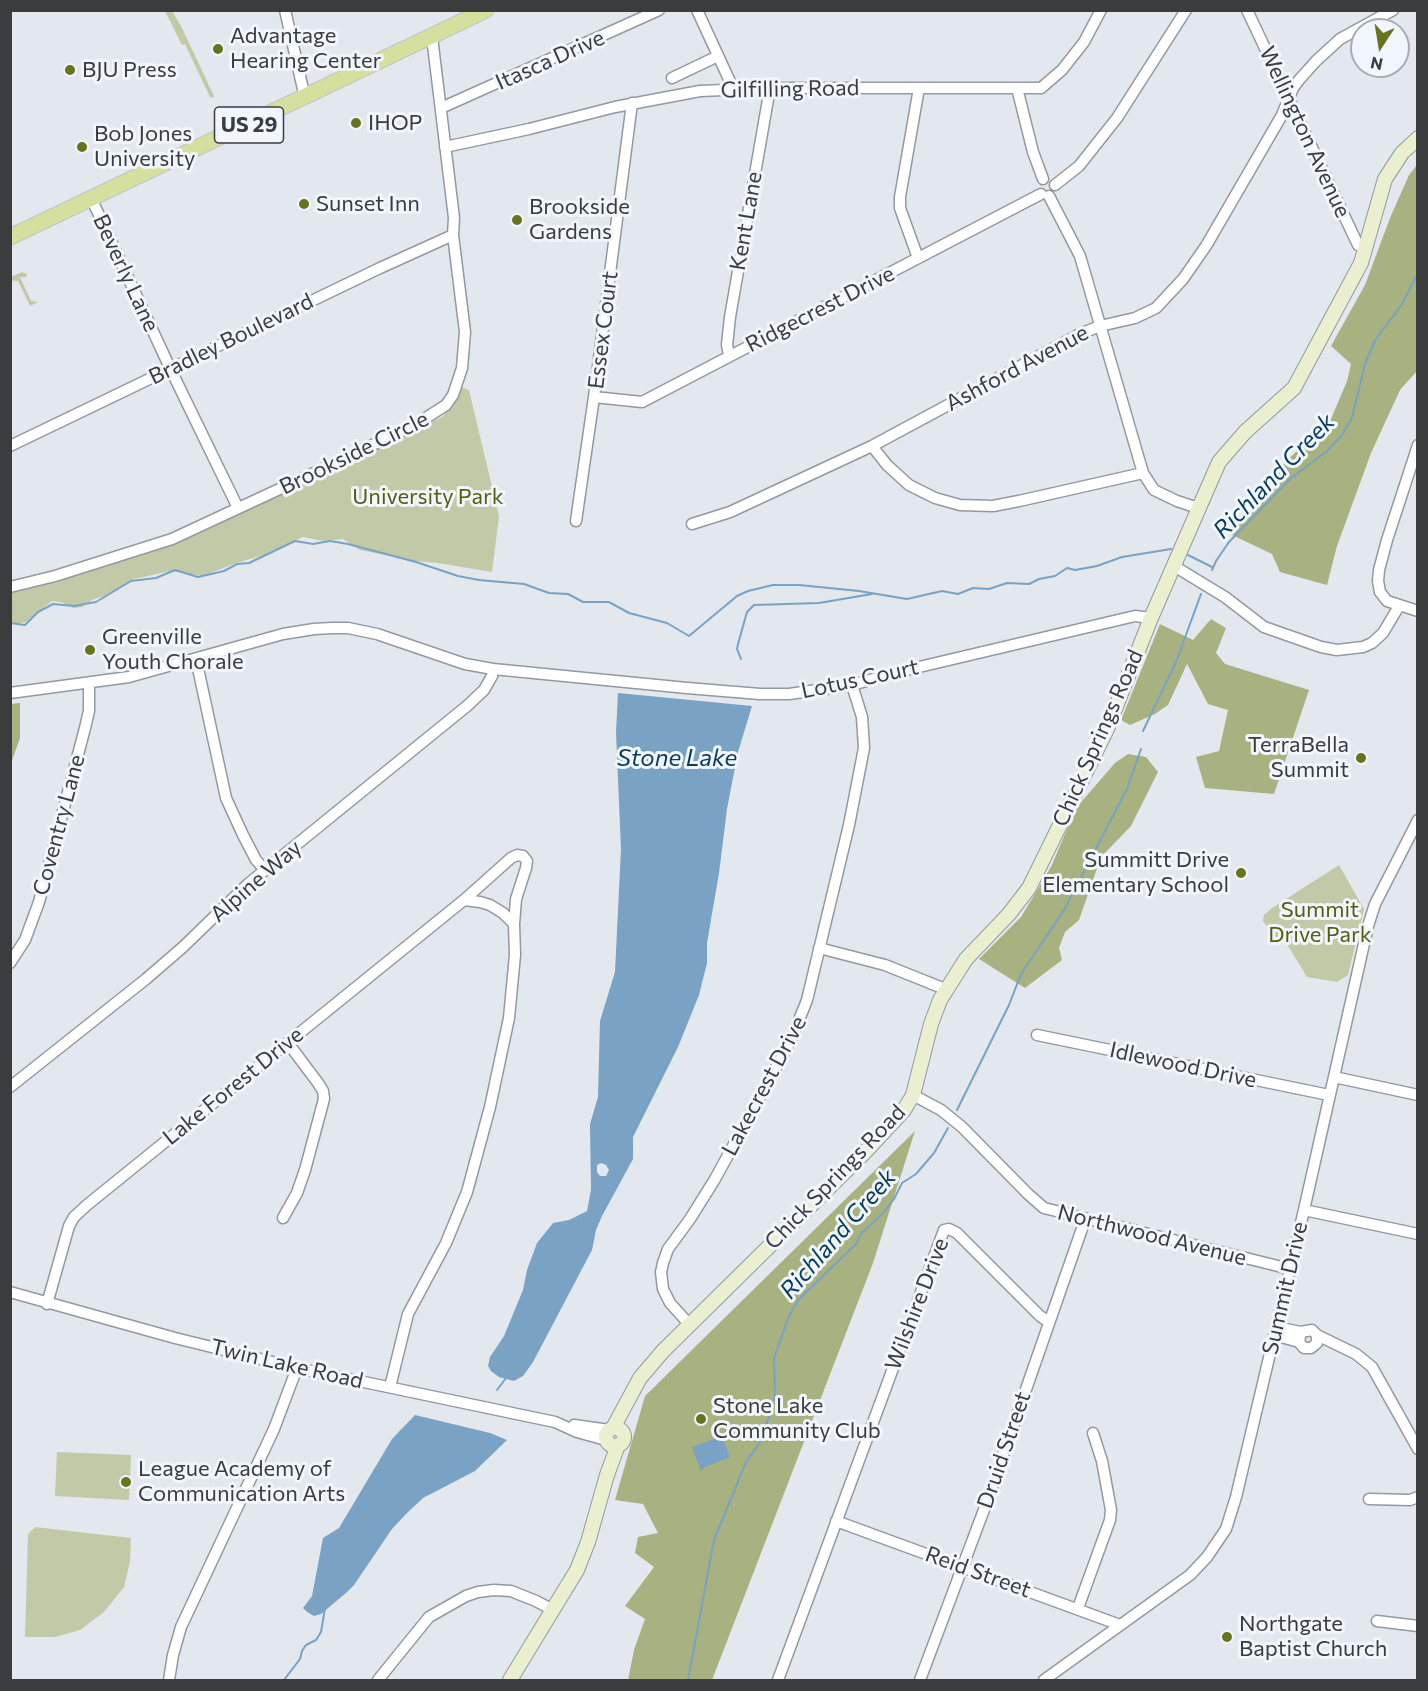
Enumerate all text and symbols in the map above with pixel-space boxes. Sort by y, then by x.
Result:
north arrow [1350,18,1410,78]
place label: Advantage Hearing Center [230,23,381,74]
street label: Itasca Drive [491,24,609,96]
marker: Advantage Hearing Center [211,42,225,56]
street label: Wellington Avenue [1254,42,1356,222]
text: N [1369,54,1384,75]
place label: BJU Press [82,57,177,83]
marker: BJU Press [63,63,77,77]
street label: Gilfilling Road [720,75,860,103]
road number: US 29 [214,107,284,143]
place label: IHOP [368,110,422,136]
marker: IHOP [349,116,363,130]
place label: Bob Jones University [94,121,195,172]
marker: Bob Jones University [75,140,89,154]
street label: Kent Lane [724,170,768,272]
place label: Sunset Inn [316,191,420,217]
place label: Brookside Gardens [529,194,630,246]
marker: Sunset Inn [297,197,311,211]
street label: Beverly Lane [87,210,165,336]
marker: Brookside Gardens [510,213,524,227]
street label: Ridgecrest Drive [741,260,899,358]
street label: Essex Court [583,269,623,391]
street label: Bradley Boulevard [144,288,318,390]
street label: Ashford Avenue [941,319,1093,417]
street label: Brookside Circle [275,406,433,500]
water label: Richland Creek [1207,407,1341,545]
park label: University Park [352,484,504,510]
place label: Greenville Youth Chorale [102,624,244,676]
marker: Greenville Youth Chorale [83,643,97,657]
street label: Chick Springs Road [1047,645,1149,831]
street label: Lotus Court [799,654,921,704]
place label: TerraBella Summit [1248,732,1349,784]
water label: Stone Lake [617,744,737,772]
marker: TerraBella Summit [1354,751,1368,765]
street label: Coventry Lane [28,752,90,898]
street label: Alpine Way [205,834,307,928]
place label: Summitt Drive Elementary School [1042,847,1229,898]
marker: Summitt Drive Elementary School [1234,866,1248,880]
park label: Summit Drive Park [1268,897,1372,948]
street label: Lakecrest Drive [716,1012,812,1160]
street label: Lake Forest Drive [157,1021,309,1151]
street label: Idlewood Drive [1107,1037,1259,1093]
street label: Chick Springs Road [759,1099,911,1255]
water label: Richland Creek [774,1163,902,1305]
street label: Northwood Avenue [1055,1199,1249,1271]
street label: Summit Drive [1257,1219,1313,1357]
street label: Wilshire Drive [880,1234,954,1374]
street label: Twin Lake Road [208,1334,366,1394]
street label: Druid Street [972,1388,1036,1512]
place label: Stone Lake Community Club [713,1393,881,1444]
marker: Stone Lake Community Club [694,1412,708,1426]
place label: League Academy of Communication Arts [138,1456,345,1508]
marker: League Academy of Communication Arts [119,1475,133,1489]
street label: Reid Street [922,1541,1034,1603]
place label: Northgate Baptist Church [1239,1611,1387,1663]
marker: Northgate Baptist Church [1220,1630,1234,1644]

